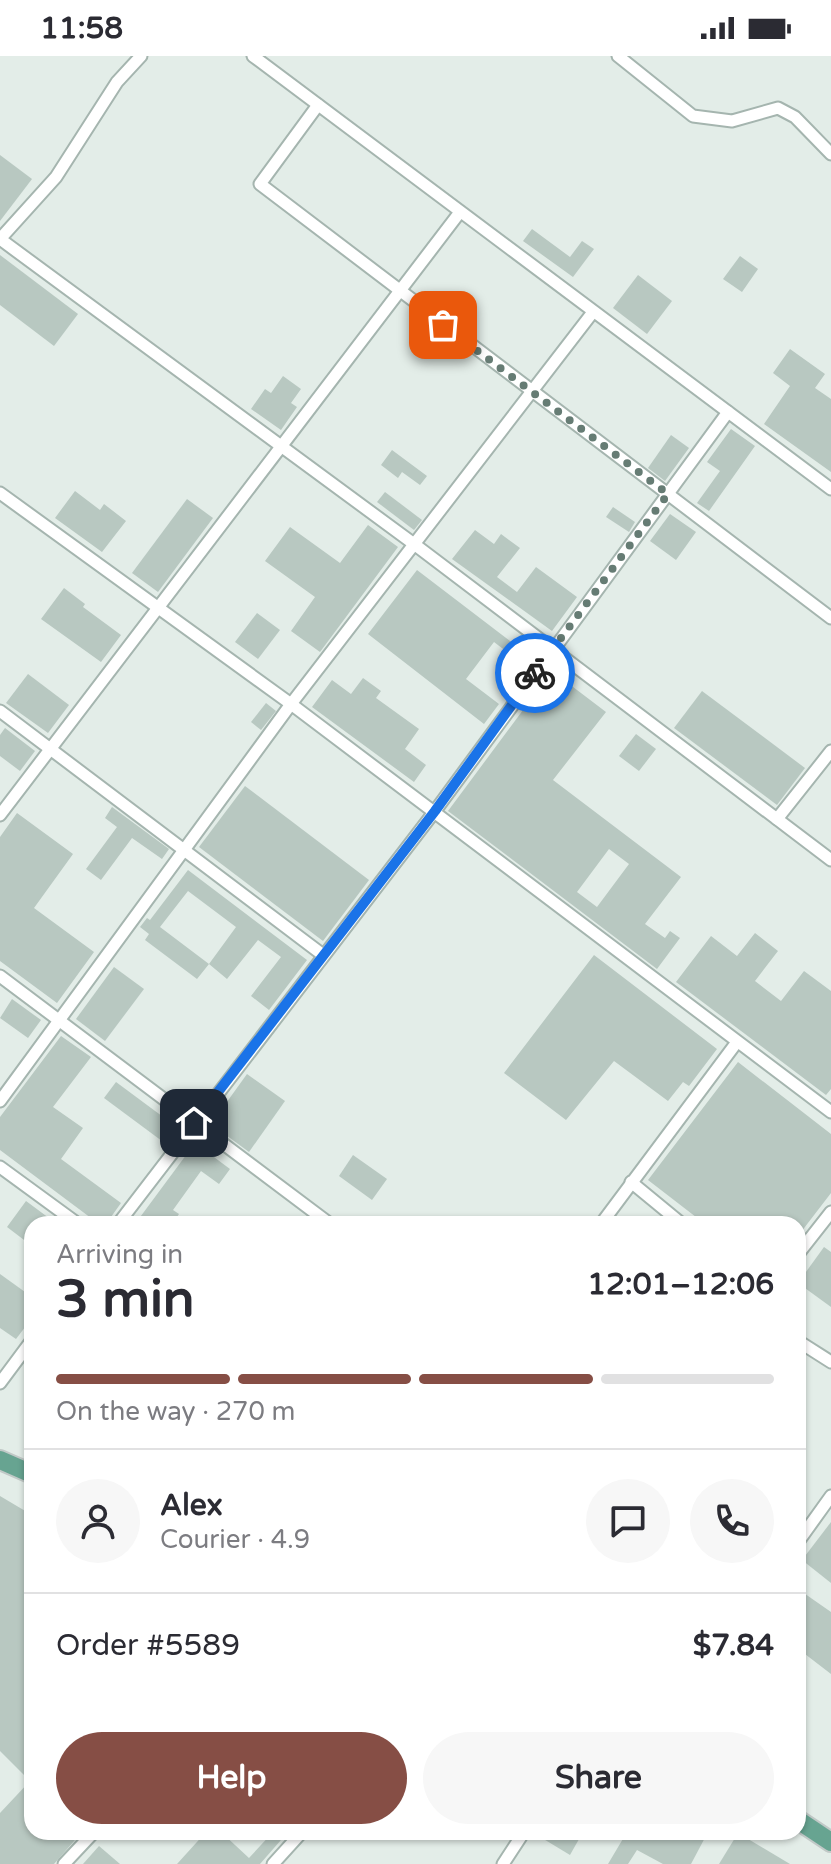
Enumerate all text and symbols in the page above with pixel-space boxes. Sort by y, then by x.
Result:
text: 11:58 [40,10,123,47]
pin [409,291,477,359]
icon: bag [421,303,465,347]
courier [495,633,575,713]
icon: bike [513,651,557,695]
pin [160,1089,228,1157]
icon: home [172,1101,216,1145]
text: Arriving in [56,1239,183,1270]
text: 12:01–12:06 [587,1266,774,1303]
text: 3 min [56,1268,195,1331]
text: On the way · 270 m [56,1396,295,1427]
button: person [56,1479,140,1563]
button: chat [586,1479,670,1563]
button: phone [690,1479,774,1563]
text: Alex [160,1487,223,1524]
text: Courier · 4.9 [160,1524,310,1555]
text: Order #5589 [56,1627,240,1664]
text: $7.84 [693,1627,774,1664]
button: Help [56,1732,407,1824]
button: Share [423,1732,774,1824]

